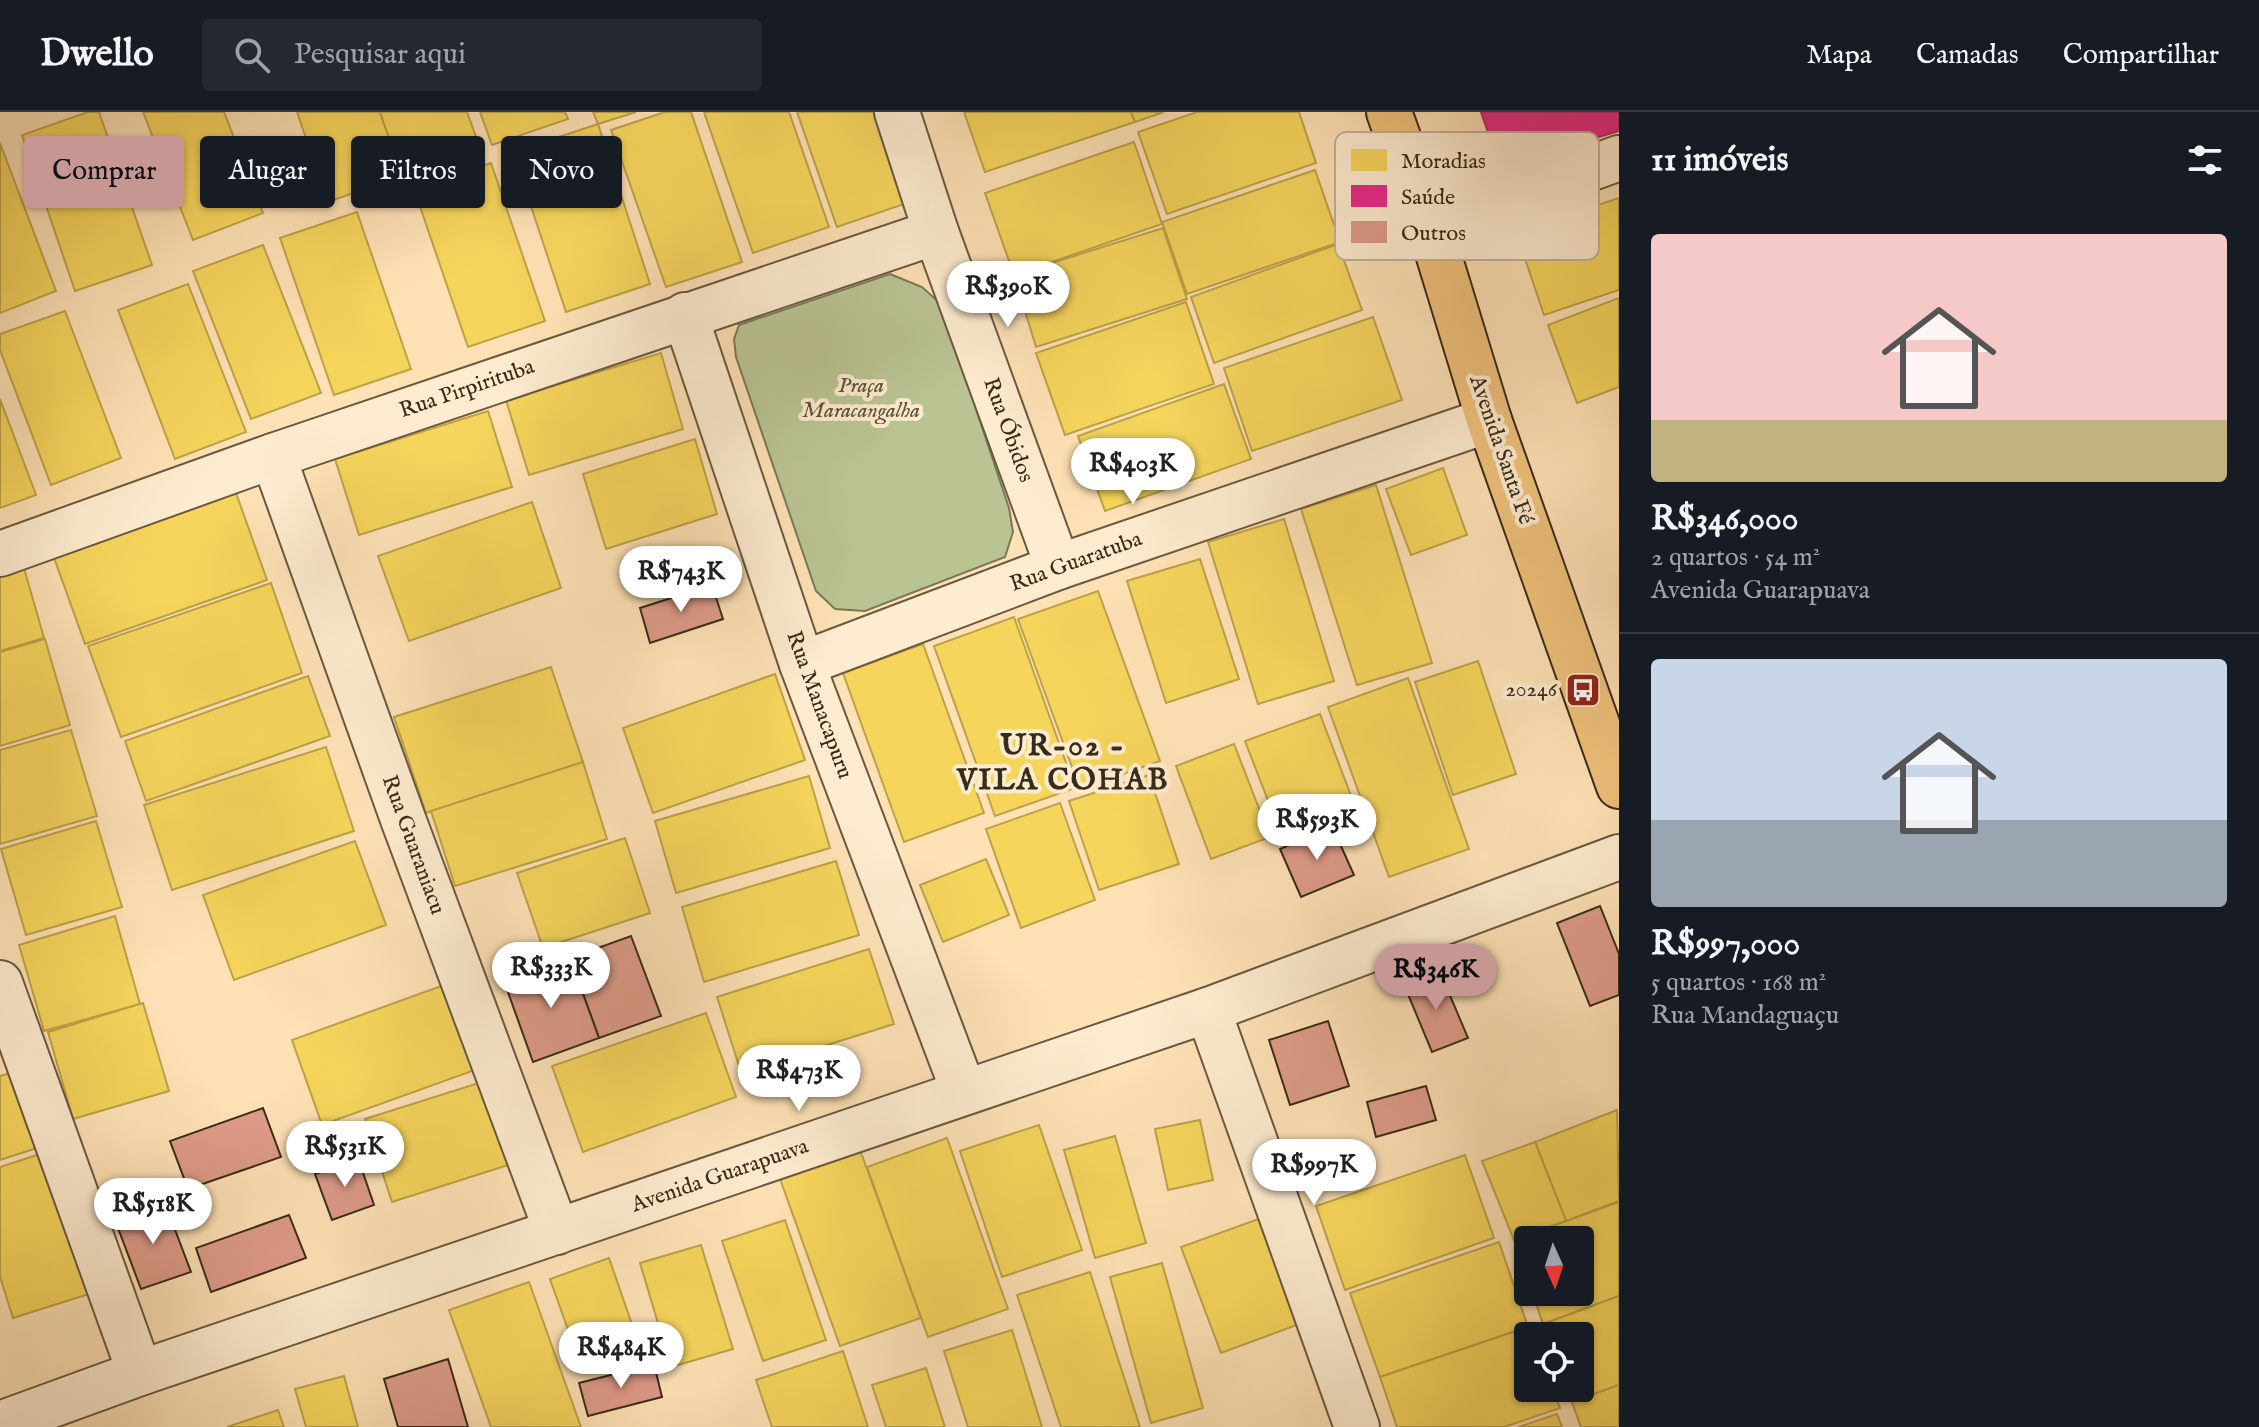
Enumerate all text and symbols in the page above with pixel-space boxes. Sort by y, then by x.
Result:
search box [202,19,762,91]
text: Dwello [40,31,154,79]
icon: search [230,33,274,77]
text: Pesquisar aqui [294,36,466,74]
text: Mapa [1806,38,1872,73]
text: Camadas [1916,38,2019,73]
text: Compartilhar [2063,38,2219,73]
legend [1335,132,1599,260]
chip: Comprar [24,136,184,208]
chip: Alugar [200,136,335,208]
chip: Filtros [351,136,485,208]
chip: Novo [501,136,622,208]
icon: filters [2183,138,2227,182]
text: 11 imóveis [1651,139,1789,182]
text: Moradias [1401,148,1486,176]
text: Saúde [1401,184,1455,212]
text: Outros [1401,220,1466,248]
pin: R$390K [943,261,1073,329]
text: R$390K [965,270,1051,303]
icon: home [1867,286,2011,430]
street label: Rua Pirpirituba [396,353,539,425]
street label: Avenida Santa Fé [1462,371,1540,528]
park label: Praça Maracangalha [802,372,920,425]
street label: Rua Óbidos [976,374,1040,486]
pin: R$403K [1068,438,1198,506]
text: R$403K [1089,447,1177,480]
text: R$346,000 [1651,498,1798,541]
street label: Rua Guaratuba [1006,525,1146,599]
text: 2 quartos · 54 m² [1651,541,1820,574]
pin: R$743K [616,546,746,614]
text: R$743K [637,555,725,588]
text: Avenida Guarapuava [1651,574,1870,607]
street label: Rua Manacapuru [779,627,859,783]
bus stop icon: 20246 [1564,671,1602,709]
place label: 20246 [1505,676,1558,704]
icon: home [1867,711,2011,855]
district label: UR-02 - VILA COHAB [956,728,1169,800]
street label: Rua Guaraniacu [375,771,451,919]
pin: R$593K [1252,794,1382,862]
text: R$593K [1275,803,1359,836]
text: R$997,000 [1651,923,1800,966]
pin: R$333K [486,942,616,1010]
pin: R$346K [1371,944,1501,1012]
text: R$333K [510,951,592,984]
text: R$346K [1393,953,1479,986]
text: 5 quartos · 168 m² [1651,966,1826,999]
text: Rua Mandaguaçu [1651,999,1839,1032]
pin: R$473K [734,1045,864,1113]
text: R$473K [756,1054,842,1087]
pin: R$531K [280,1121,410,1189]
text: R$531K [304,1130,386,1163]
street label: Avenida Guarapuava [627,1132,813,1220]
pin: R$997K [1249,1139,1379,1207]
text: R$997K [1270,1148,1358,1181]
pin: R$518K [88,1178,218,1246]
text: R$518K [112,1187,194,1220]
north arrow [1514,1226,1594,1306]
map controls [1514,1226,1594,1402]
pin: R$484K [556,1322,686,1390]
button: locate [1514,1322,1594,1402]
text: R$484K [577,1331,665,1364]

